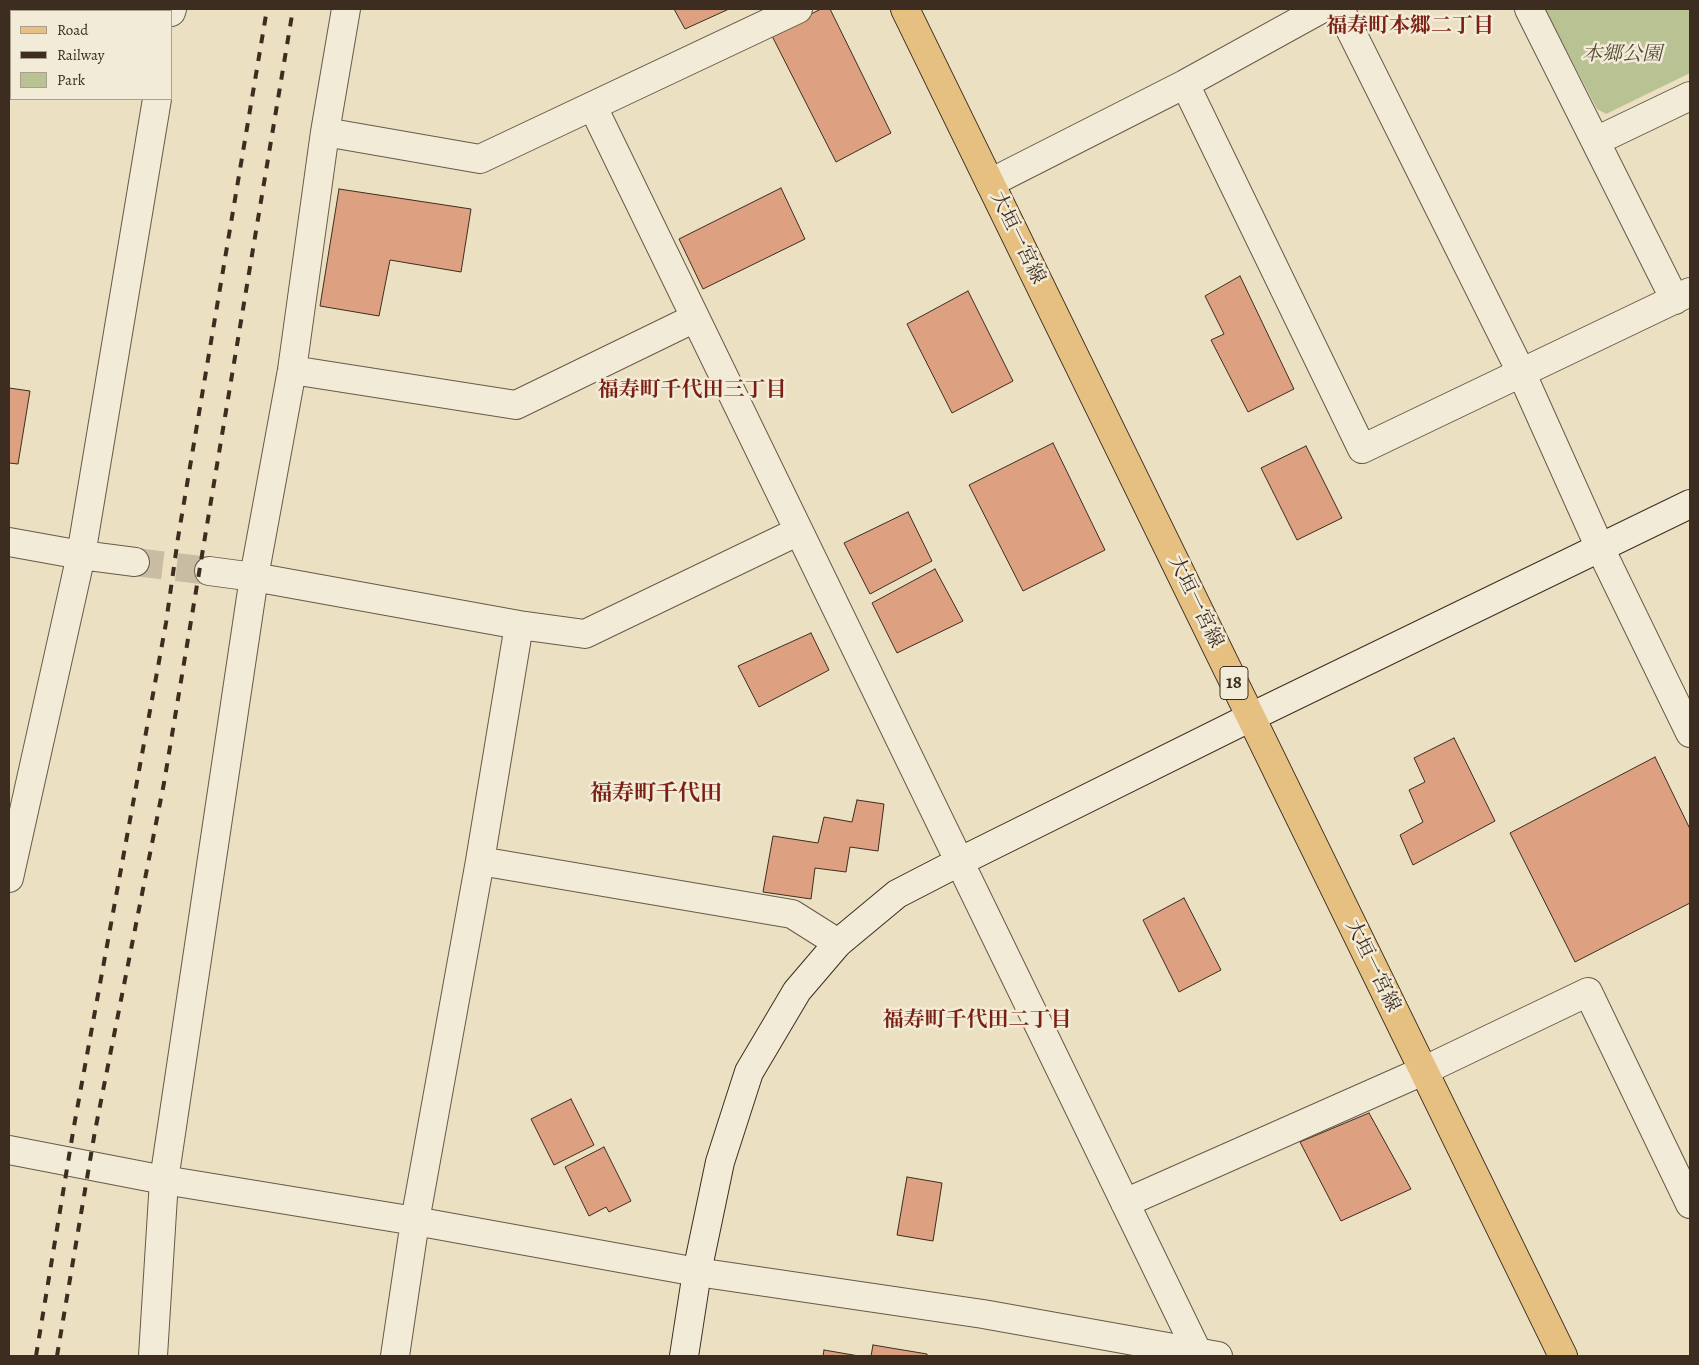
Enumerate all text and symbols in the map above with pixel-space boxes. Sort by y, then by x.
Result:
legend [10,10,172,100]
district label: 福寿町本郷二丁目 [1326,14,1494,40]
text: Road [57,20,88,40]
park label: 本郷公園 [1582,43,1662,67]
text: Railway [57,45,104,65]
text: Park [57,70,85,90]
street label: 大垣一宮線 [984,188,1050,288]
district label: 福寿町千代田三丁目 [598,378,786,404]
street label: 大垣一宮線 [1162,552,1228,652]
road number: 18 [1220,666,1248,700]
district label: 福寿町千代田 [590,782,722,808]
street label: 大垣一宮線 [1339,916,1405,1016]
district label: 福寿町千代田二丁目 [883,1008,1071,1034]

